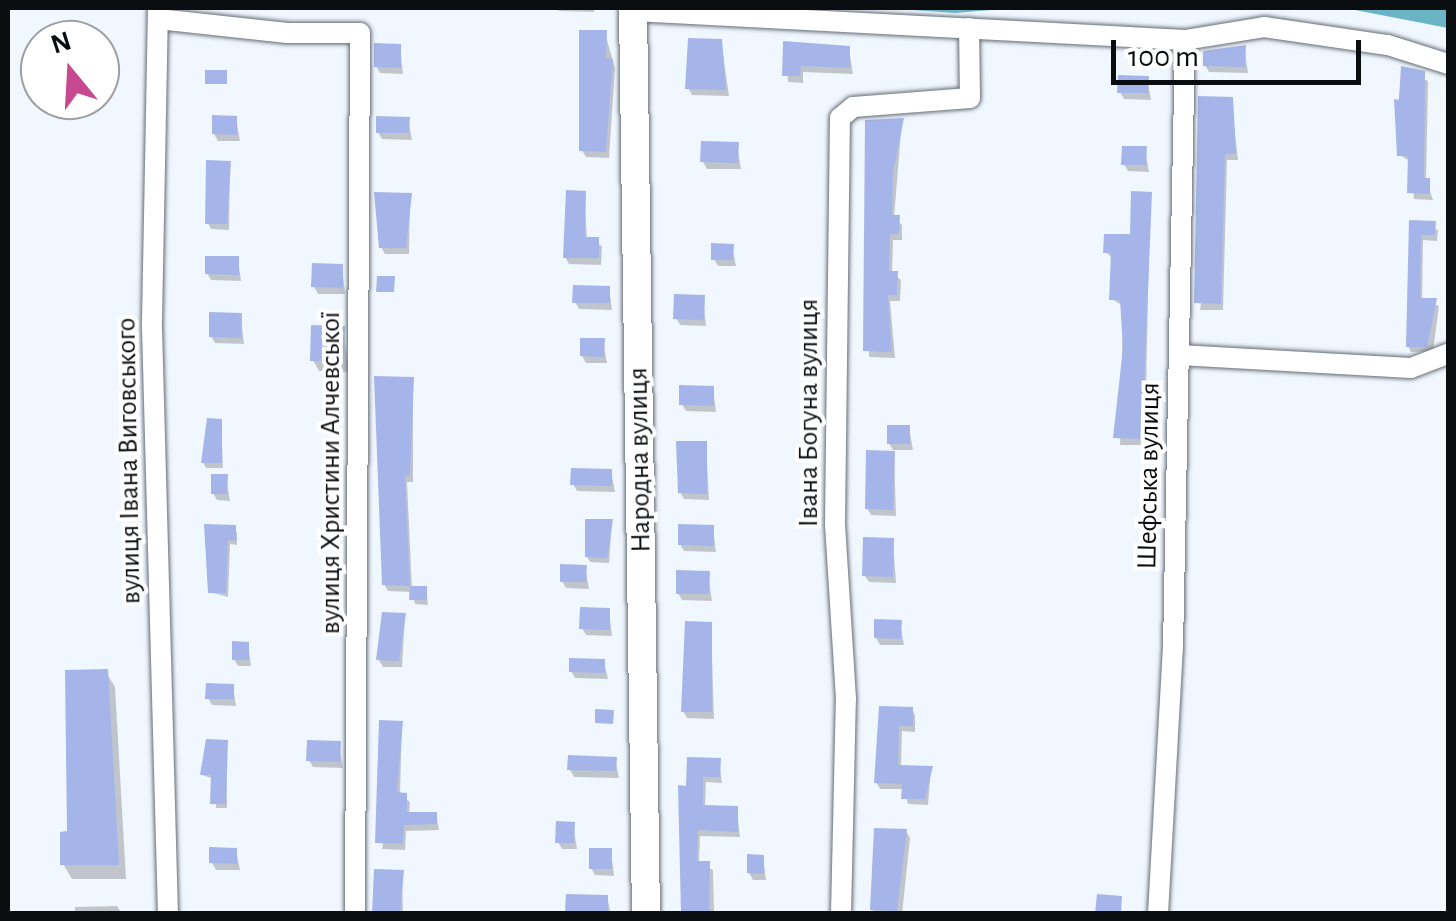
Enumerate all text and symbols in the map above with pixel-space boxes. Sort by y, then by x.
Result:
north arrow [20,20,120,120]
scale bar [1116,20,1366,82]
text: N [48,27,75,60]
text: 100 m [1128,42,1199,72]
street label: Івана Богуна вулиця [792,299,826,527]
street label: вулиця Христини Алчевської [314,312,348,634]
street label: вулиця Івана Виговського [110,317,148,605]
street label: Народна вулиця [622,367,658,553]
street label: Шефська вулиця [1131,382,1167,570]

